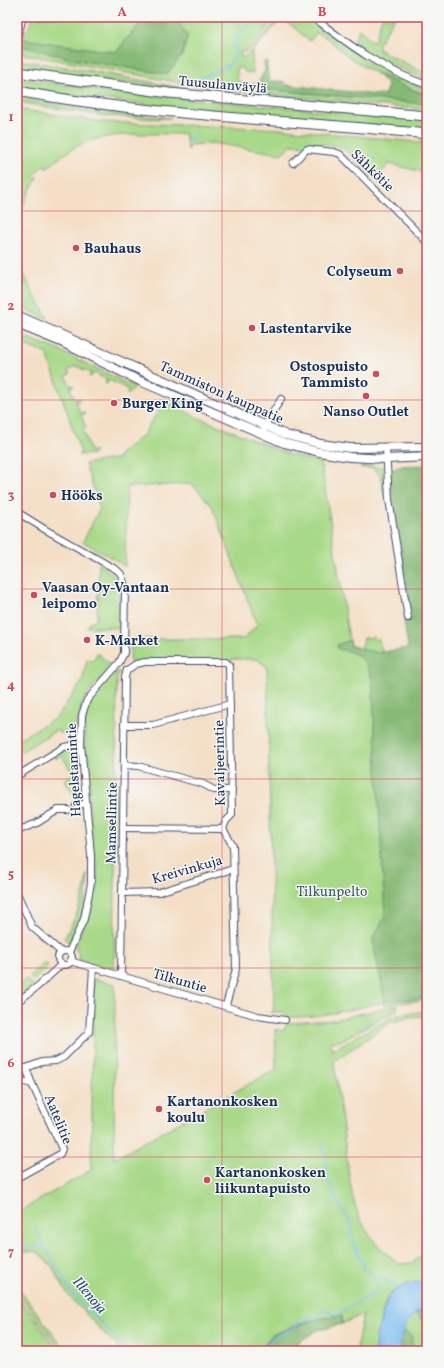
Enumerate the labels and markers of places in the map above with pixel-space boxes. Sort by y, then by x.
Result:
place label: Bauhaus [84,240,141,259]
marker: Bauhaus [71,243,81,253]
place label: Colyseum [327,263,392,282]
marker: Colyseum [395,266,405,276]
place label: Lastentarvike [260,320,352,339]
marker: Lastentarvike [247,323,257,333]
place label: Ostospuisto Tammisto [290,358,368,393]
marker: Ostospuisto Tammisto [371,369,381,379]
marker: Nanso Outlet [361,391,371,401]
place label: Burger King [122,395,203,414]
marker: Burger King [109,398,119,408]
place label: Nanso Outlet [323,403,409,422]
place label: Hööks [61,487,103,506]
marker: Hööks [48,490,58,500]
place label: Vaasan Oy-Vantaan leipomo [42,579,169,614]
marker: Vaasan Oy-Vantaan leipomo [29,590,39,600]
place label: K-Market [95,632,158,651]
marker: K-Market [82,635,92,645]
place label: Kartanonkosken koulu [167,1093,278,1128]
marker: Kartanonkosken koulu [154,1104,164,1114]
place label: Kartanonkosken liikuntapuisto [215,1164,326,1199]
marker: Kartanonkosken liikuntapuisto [202,1175,212,1185]

